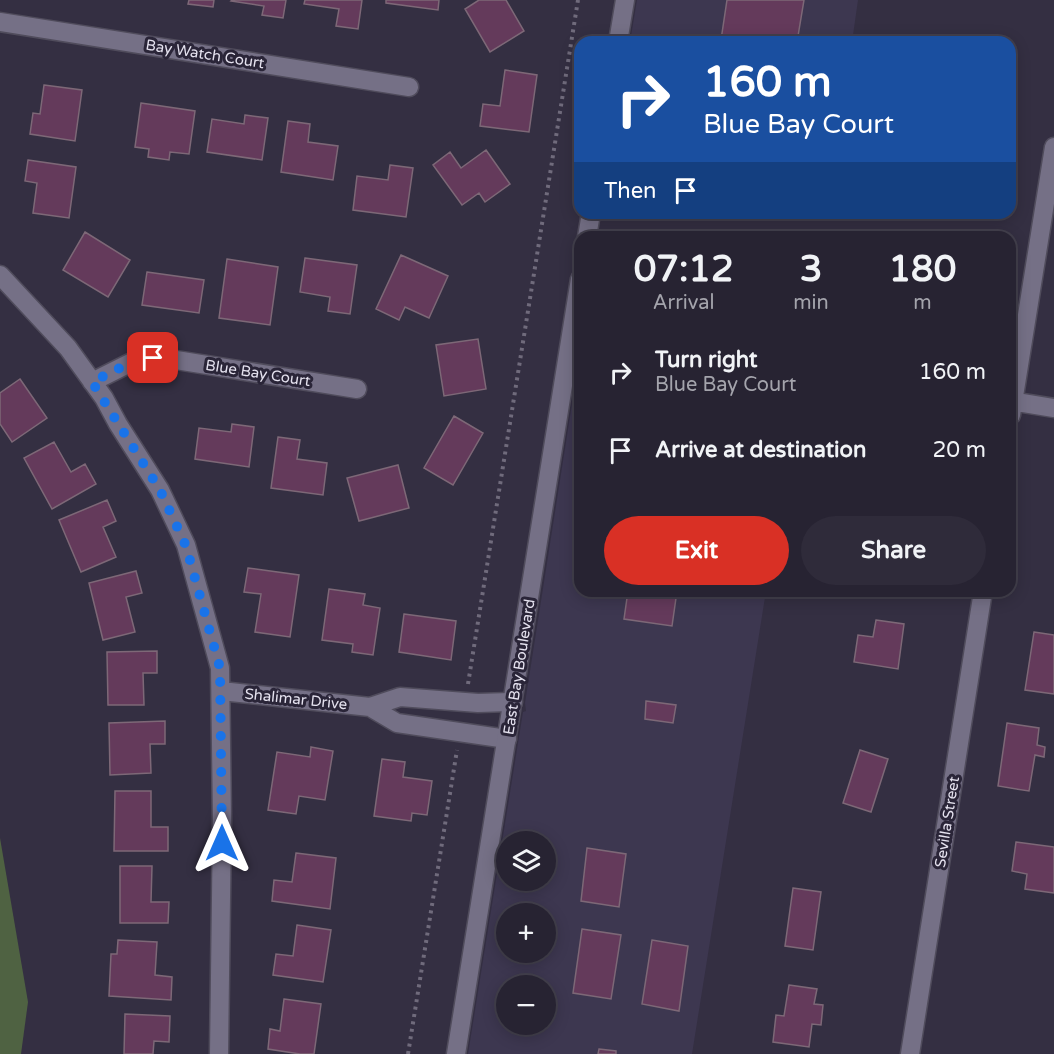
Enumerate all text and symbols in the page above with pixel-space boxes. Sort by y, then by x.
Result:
street label: Bay Watch Court [144,36,266,72]
text: 160 m [703,57,832,108]
icon: right [604,60,682,138]
text: Blue Bay Court [703,108,894,141]
icon: arrive [669,174,702,207]
text: Then [604,178,657,204]
text: 07:12 [634,248,734,291]
text: 3 [800,248,822,291]
text: 180 [888,248,956,291]
text: Arrival [653,291,715,315]
text: min [793,291,829,315]
text: m [913,291,932,315]
pin [127,332,178,383]
icon: arrive [136,341,169,374]
text: Turn right [655,347,757,373]
street label: Blue Bay Court [204,356,312,390]
icon: right [604,356,637,389]
text: 160 m [919,359,986,385]
text: Blue Bay Court [655,373,796,397]
icon: arrive [604,434,637,467]
text: Arrive at destination [655,437,866,463]
text: 20 m [932,437,986,463]
button: Exit [604,516,789,585]
button: Share [801,516,986,585]
street label: East Bay Boulevard [499,598,539,736]
street label: Shalimar Drive [244,685,348,713]
street label: Sevilla Street [931,775,963,869]
position arrow [190,811,254,875]
map controls [496,831,556,1035]
button: layers [496,831,556,891]
button: + [496,903,556,963]
button: − [496,975,556,1035]

